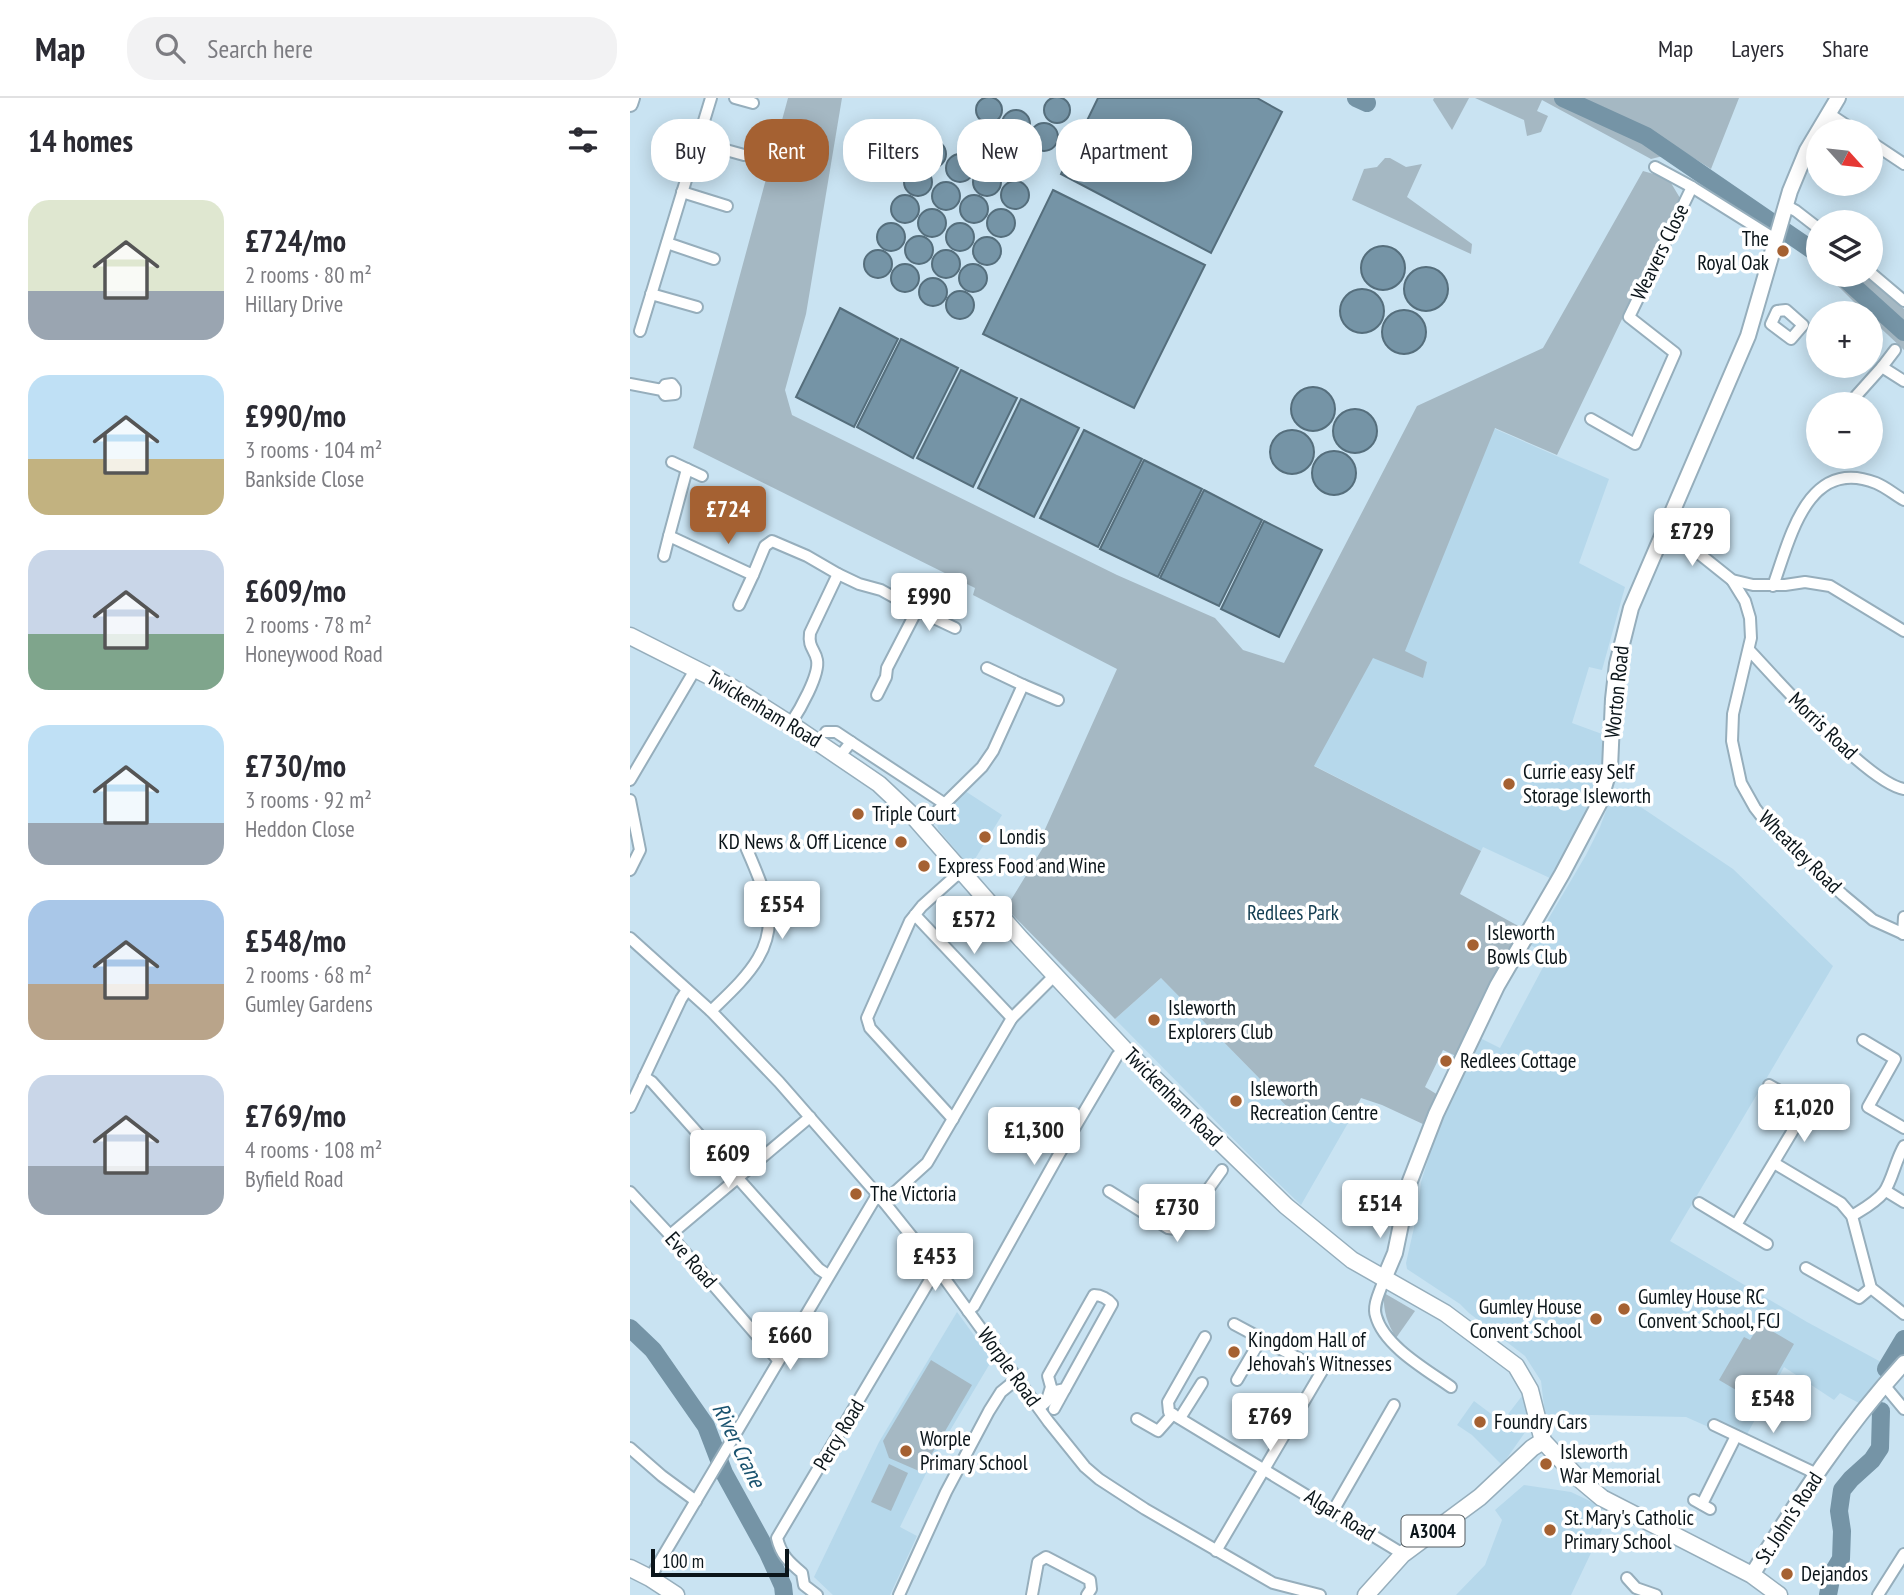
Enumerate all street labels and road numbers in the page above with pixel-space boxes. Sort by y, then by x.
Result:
street label: Weavers Close [1625,199,1694,304]
street label: Worton Road [1598,644,1635,740]
street label: Twickenham Road [702,664,827,753]
street label: Morris Road [1783,686,1864,765]
street label: Wheatley Road [1753,804,1848,899]
street label: Twickenham Road [1118,1041,1229,1152]
street label: Eve Road [660,1226,723,1293]
street label: Worple Road [972,1322,1047,1412]
street label: Percy Road [807,1394,870,1475]
street label: St. John's Road [1749,1467,1828,1569]
street label: Algar Road [1300,1482,1381,1547]
road number: A3004 [1402,1516,1464,1546]

